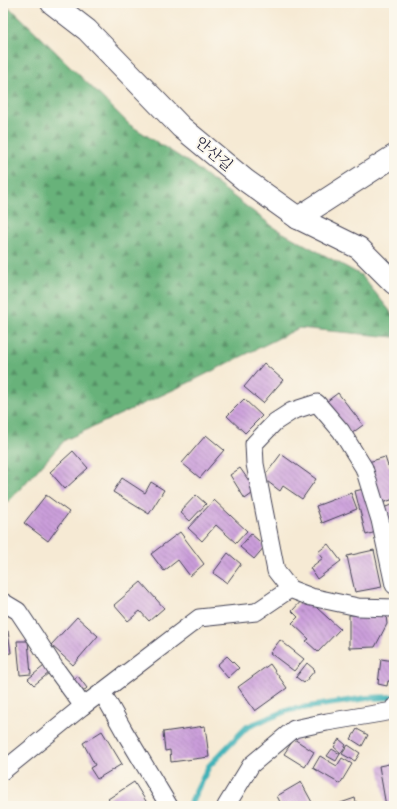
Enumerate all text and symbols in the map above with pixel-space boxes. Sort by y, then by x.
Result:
street label: 안산길 [190,133,236,177]

